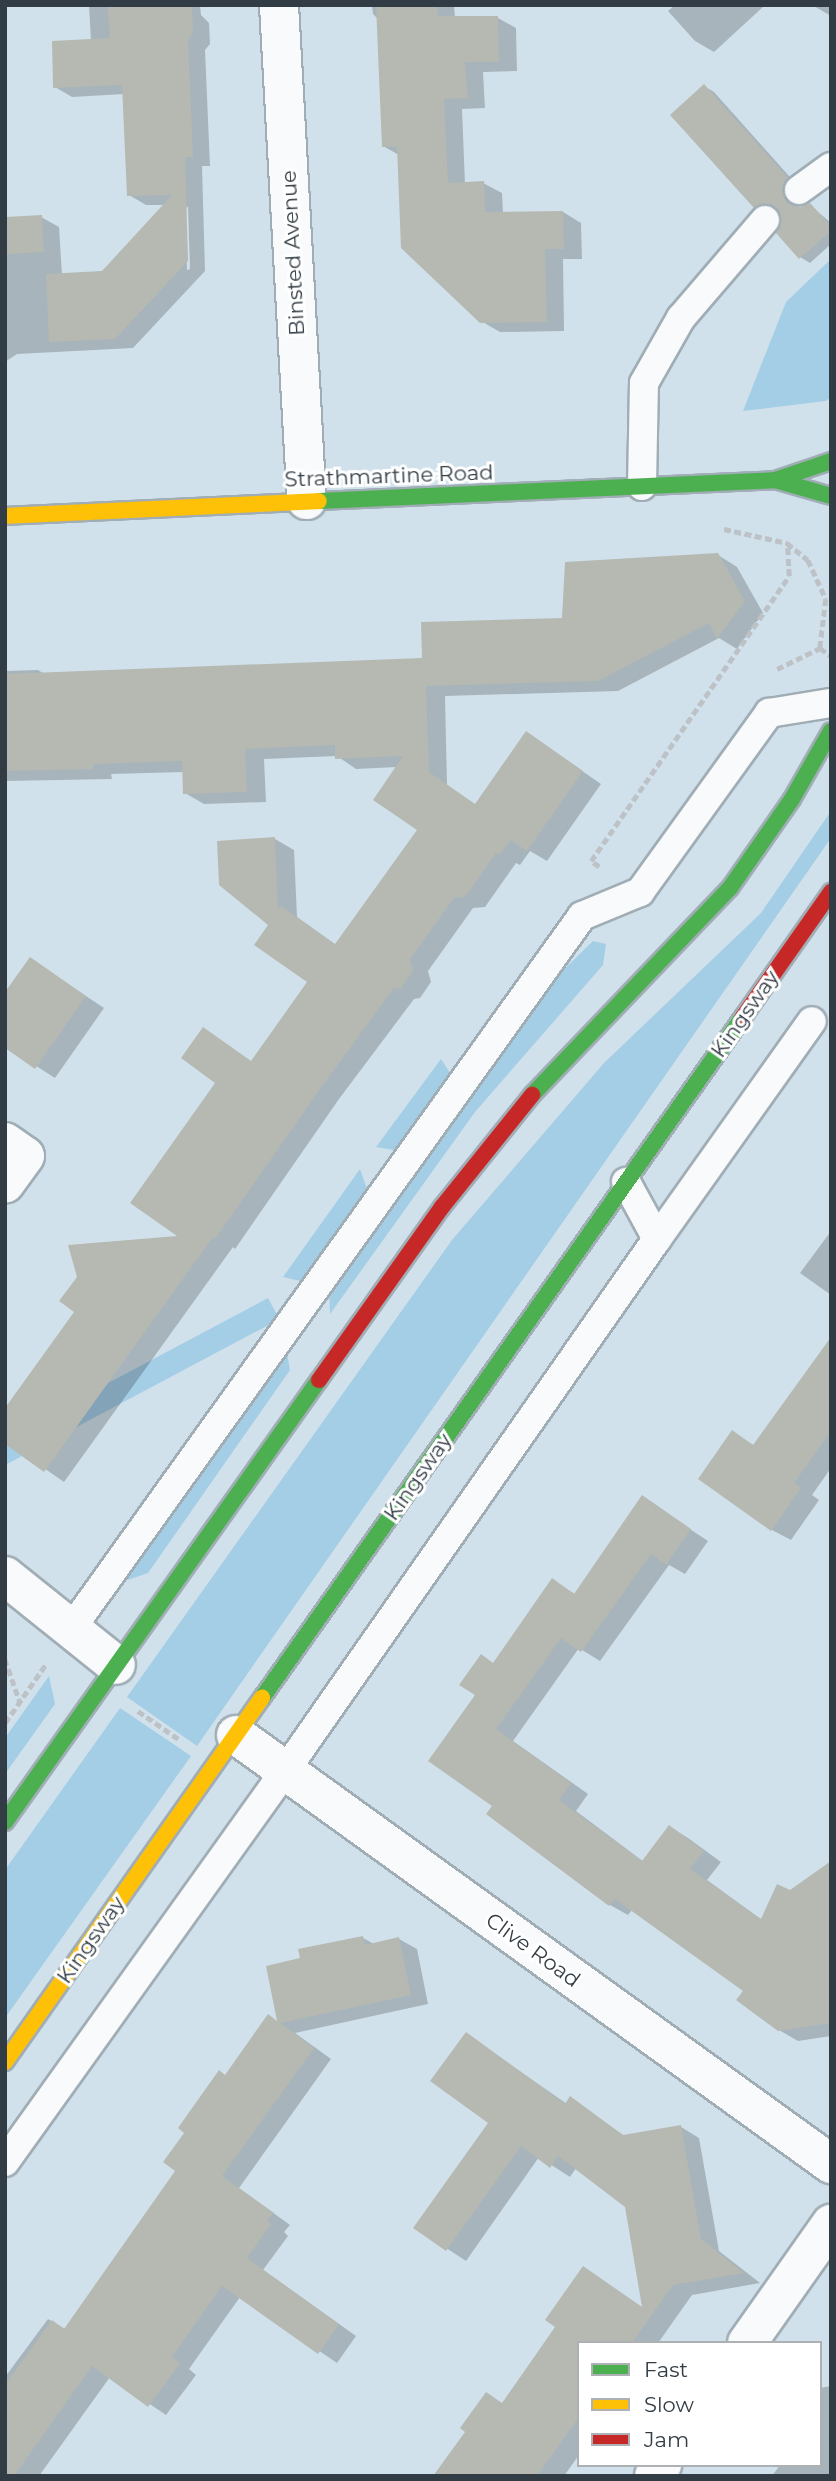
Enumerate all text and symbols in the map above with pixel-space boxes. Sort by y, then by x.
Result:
street label: Binsted Avenue [276,170,310,336]
street label: Strathmartine Road [284,460,494,492]
street label: Kingsway [706,966,784,1062]
street label: Kingsway [379,1429,457,1525]
street label: Kingsway [52,1892,130,1988]
street label: Clive Road [481,1907,585,1993]
legend [577,2341,822,2467]
text: Fast [644,2357,688,2382]
text: Slow [644,2392,694,2417]
text: Jam [644,2427,689,2452]

